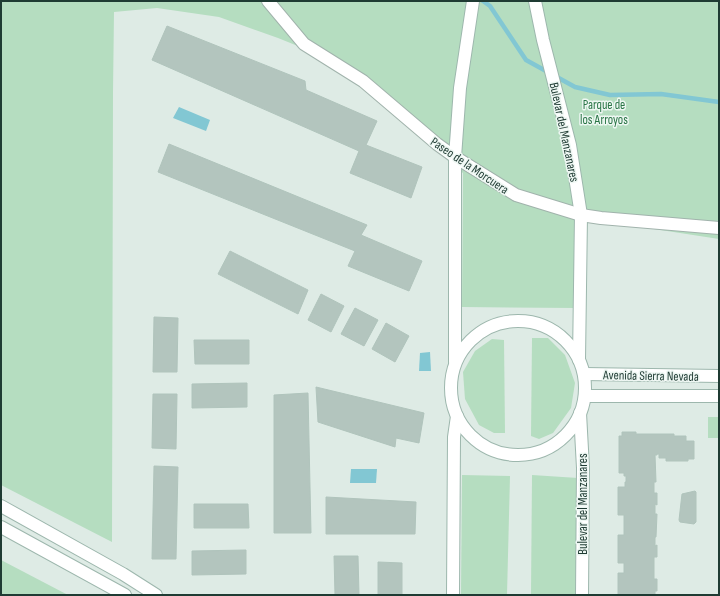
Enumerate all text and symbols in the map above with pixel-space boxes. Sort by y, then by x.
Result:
street label: Bulevar del Manzanares [546,81,582,184]
park label: Parque de los Arroyos [580,97,628,128]
street label: Paseo de la Morcuera [427,134,512,198]
street label: Avenida Sierra Nevada [602,367,699,385]
street label: Bulevar del Manzanares [575,453,591,555]

